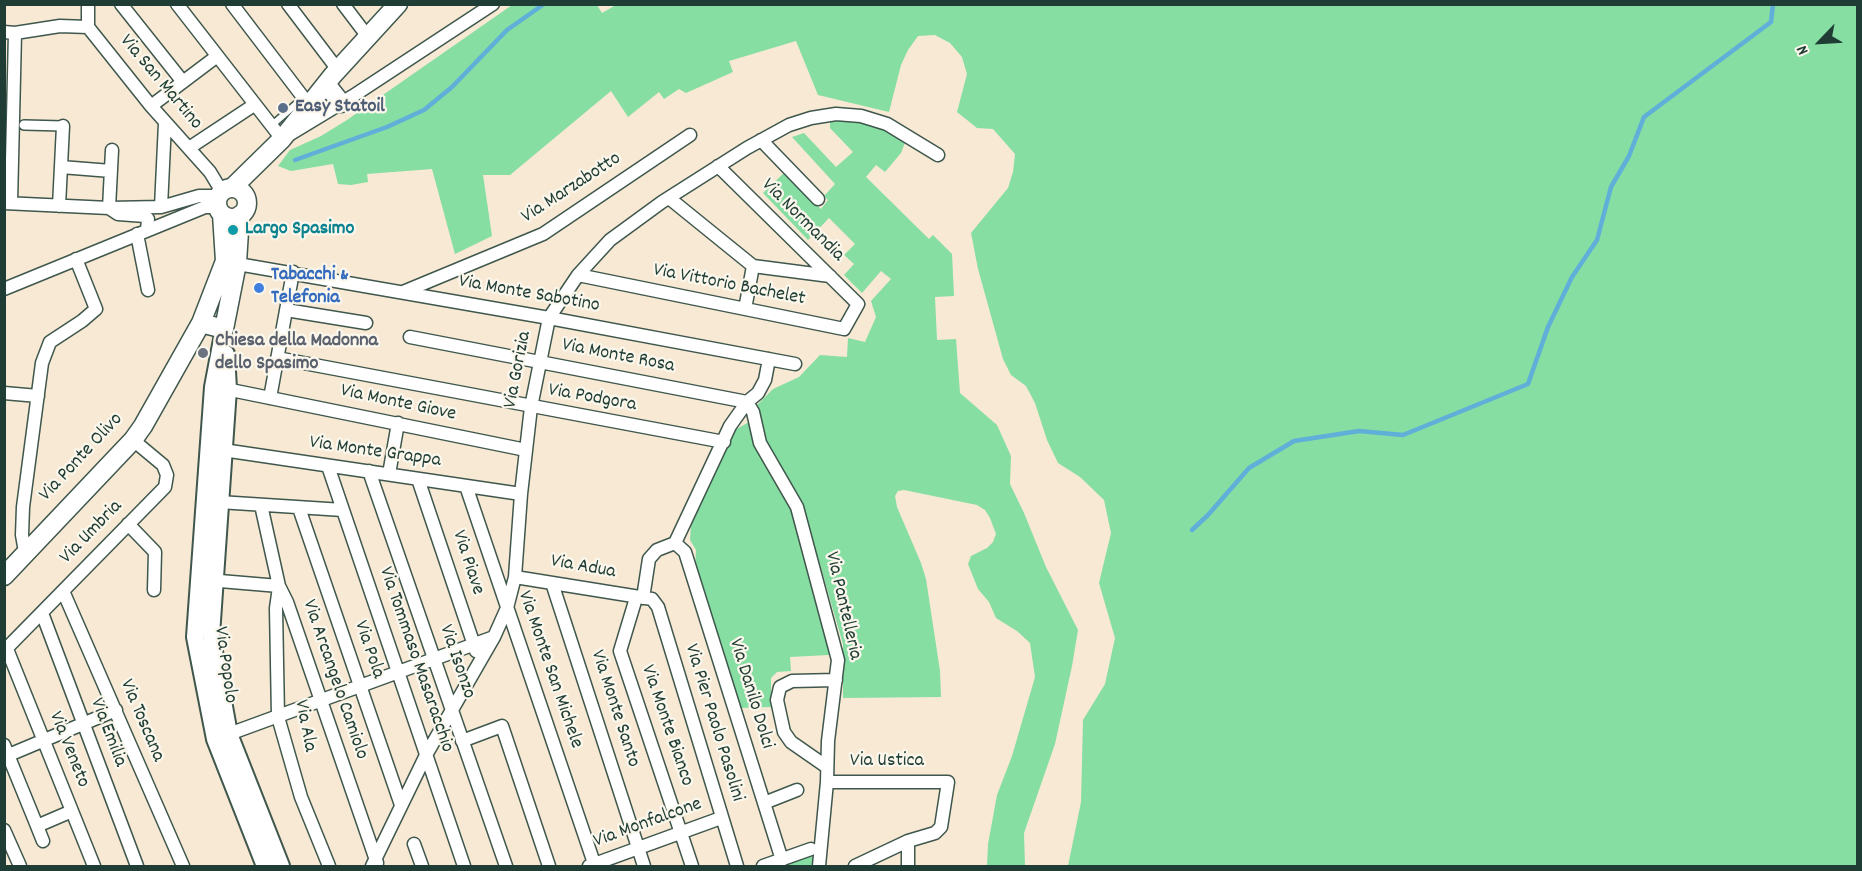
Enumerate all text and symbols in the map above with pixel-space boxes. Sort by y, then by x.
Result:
north arrow [1790,12,1850,72]
street label: Via San Martino [113,30,207,136]
text: N [1791,41,1815,58]
place label: Easy Statoil [295,96,385,120]
marker: Easy Statoil [276,101,290,115]
street label: Via Marzabotto [518,148,626,230]
street label: Via Normandia [755,174,849,268]
place label: Largo Spasimo [245,218,354,242]
marker: Largo Spasimo [226,223,240,237]
street label: Via Vittorio Bachelet [651,259,807,313]
place label: Tabacchi & Telefonia [271,264,349,311]
street label: Via Monte Sabotino [457,271,601,319]
marker: Tabacchi & Telefonia [252,281,266,295]
street label: Via Gorizia [500,329,538,411]
place label: Chiesa della Madonna dello Spasimo [215,330,378,377]
street label: Via Monte Rosa [560,334,676,380]
marker: Chiesa della Madonna dello Spasimo [196,346,210,360]
street label: Via Podgora [546,379,638,419]
street label: Via Monte Giove [338,380,458,428]
street label: Via Ponte Olivo [35,409,129,507]
street label: Via Monte Grappa [308,432,442,474]
street label: Via Umbria [56,496,128,570]
street label: Via Piave [445,528,489,598]
street label: Via Adua [549,550,617,586]
street label: Via Pantelleria [818,550,866,662]
street label: Via Tommaso Masaracchio [372,564,458,756]
street label: Via Monte San Michele [511,588,587,752]
street label: Via Arcangelo Camiolo [295,597,373,763]
street label: Via Pola [347,618,389,682]
street label: Via Isonzo [432,622,480,702]
street label: Via Popolo [207,625,241,705]
street label: Via Danilo Dolci [722,636,778,752]
street label: Via Pier Paolo Pasolini [678,641,748,805]
street label: Via Monte Santo [584,647,644,771]
street label: Via Monte Bianco [634,662,698,790]
street label: Via Toscana [113,676,169,766]
street label: Via Emilia [83,695,131,771]
street label: Via Ala [287,698,321,754]
street label: Via Veneto [42,708,94,792]
street label: Via Ustica [850,750,924,774]
street label: Via Monfalcone [591,793,705,855]

